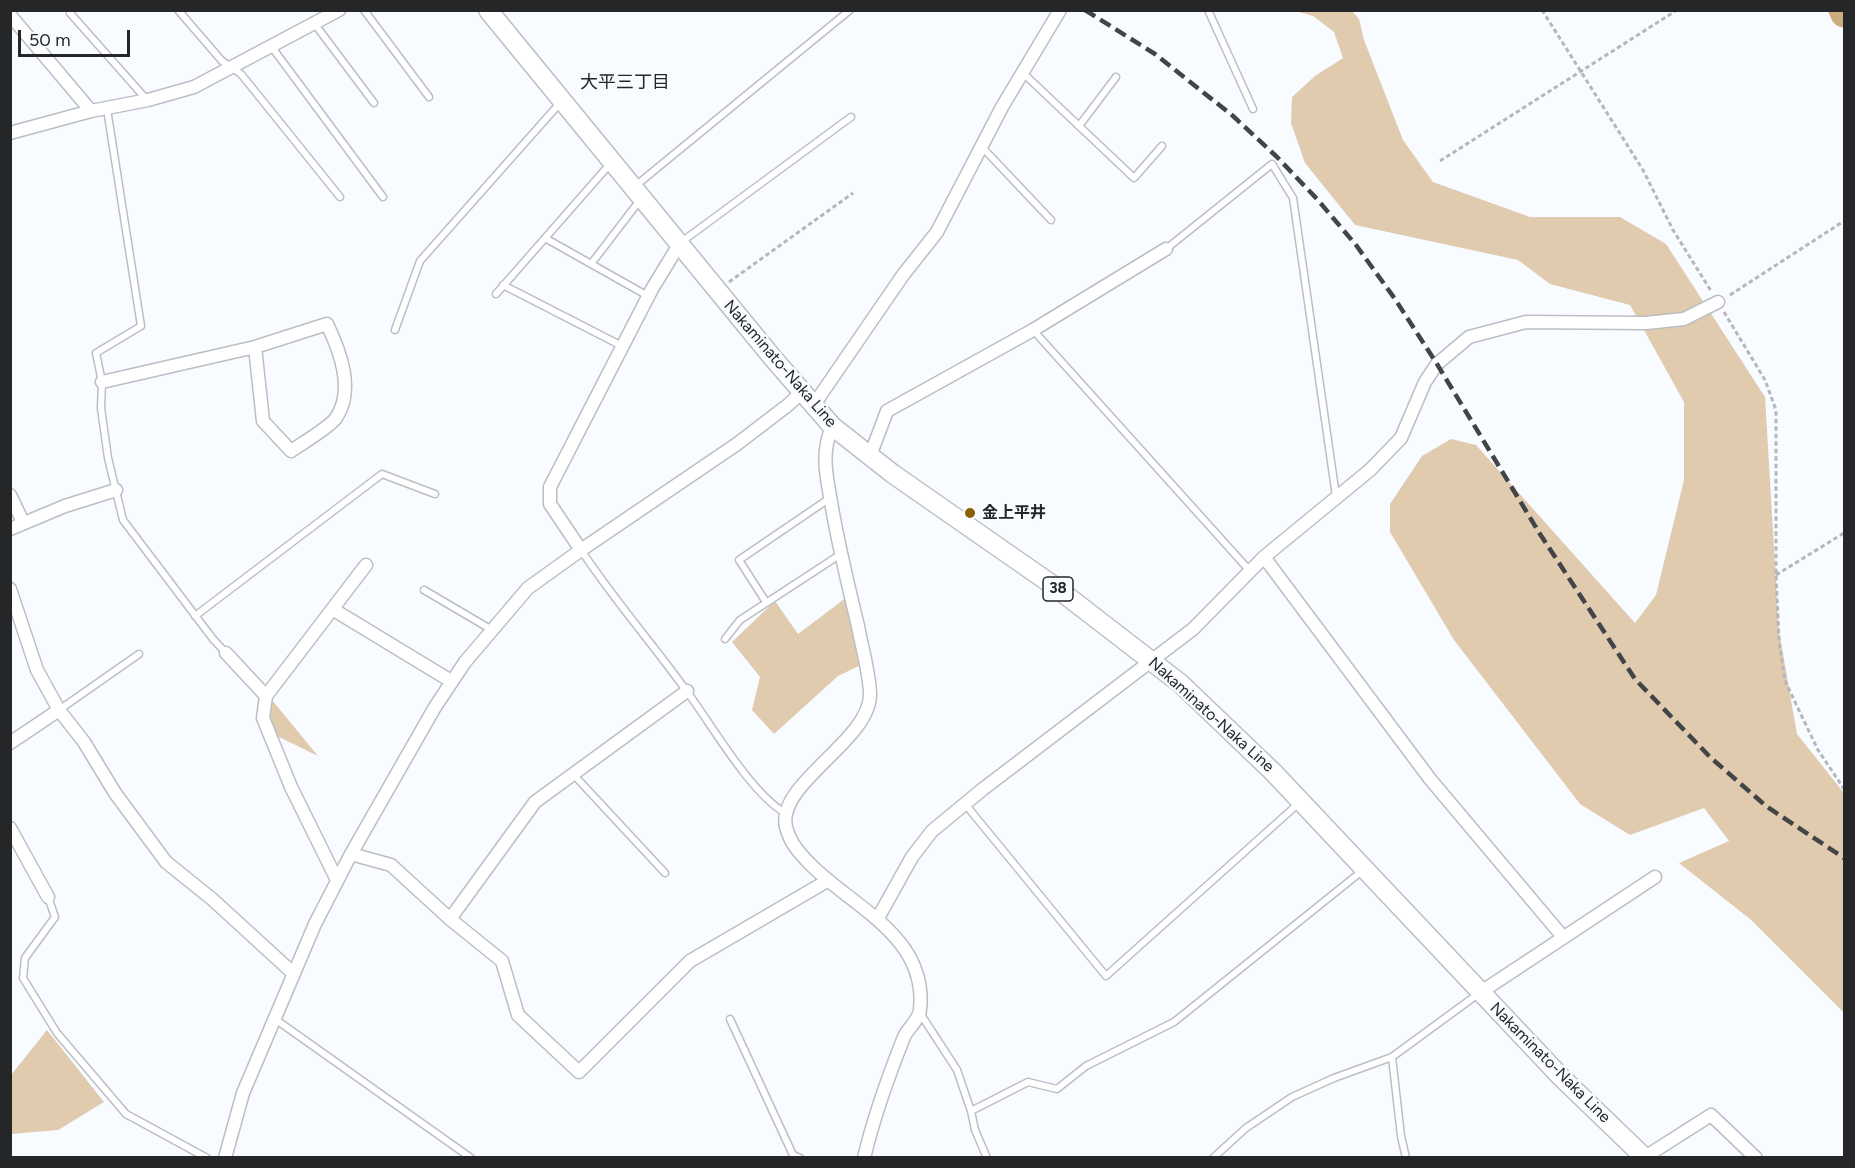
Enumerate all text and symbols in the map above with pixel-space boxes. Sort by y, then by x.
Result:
scale bar [21,18,134,56]
text: 50 m [29,29,71,51]
district label: 大平三丁目 [580,72,670,94]
street label: Nakaminato-Naka Line [719,296,841,432]
place label: 金上平井 [982,503,1046,523]
marker: 金上平井 [963,506,977,520]
road number: 38 [1043,577,1073,601]
street label: Nakaminato-Naka Line [1144,653,1278,777]
street label: Nakaminato-Naka Line [1486,999,1614,1127]

